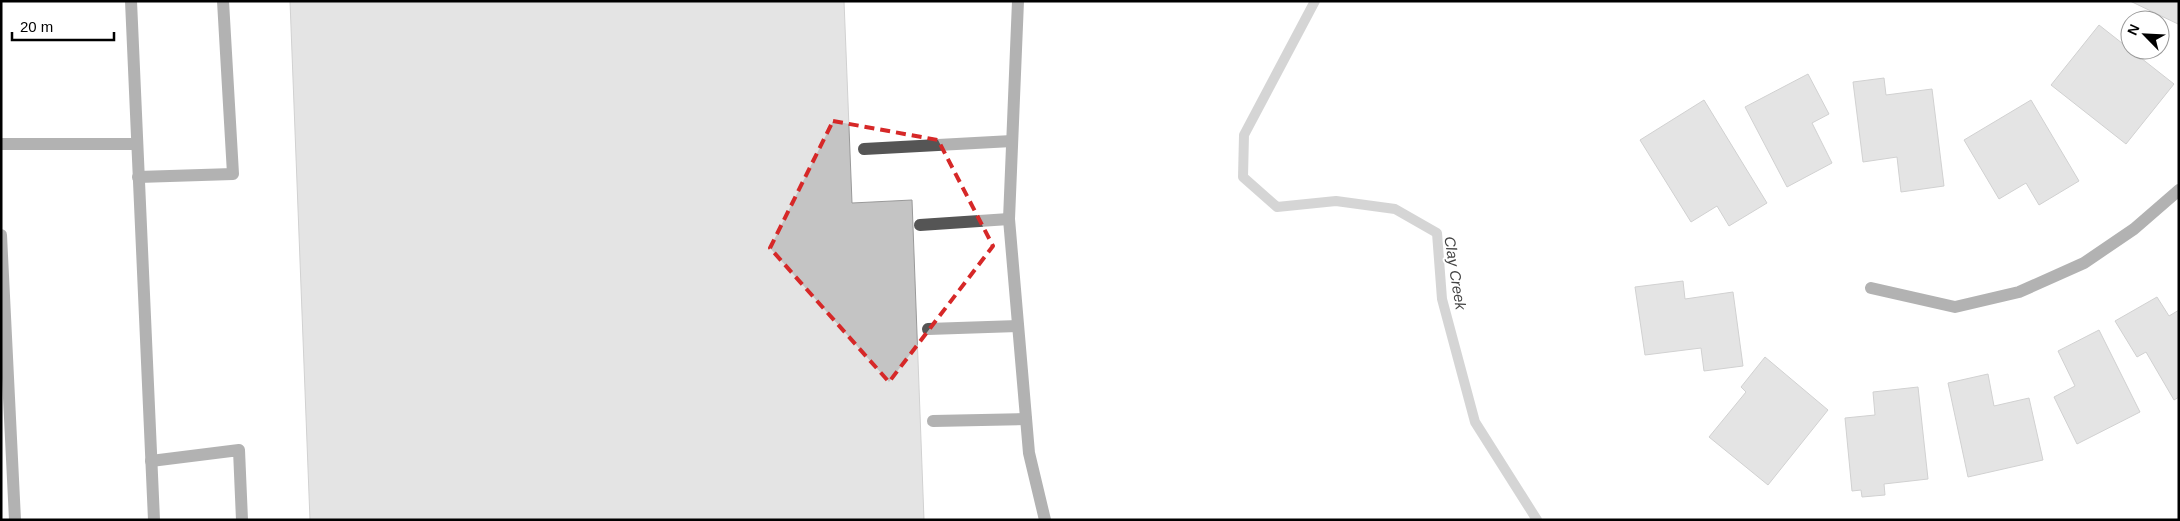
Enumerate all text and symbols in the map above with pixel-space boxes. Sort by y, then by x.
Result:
scale bar [12,10,115,42]
north arrow [2120,10,2170,60]
text: 20 m [20,18,53,35]
text: N [2124,22,2142,38]
water label: Clay Creek [1441,235,1470,312]

